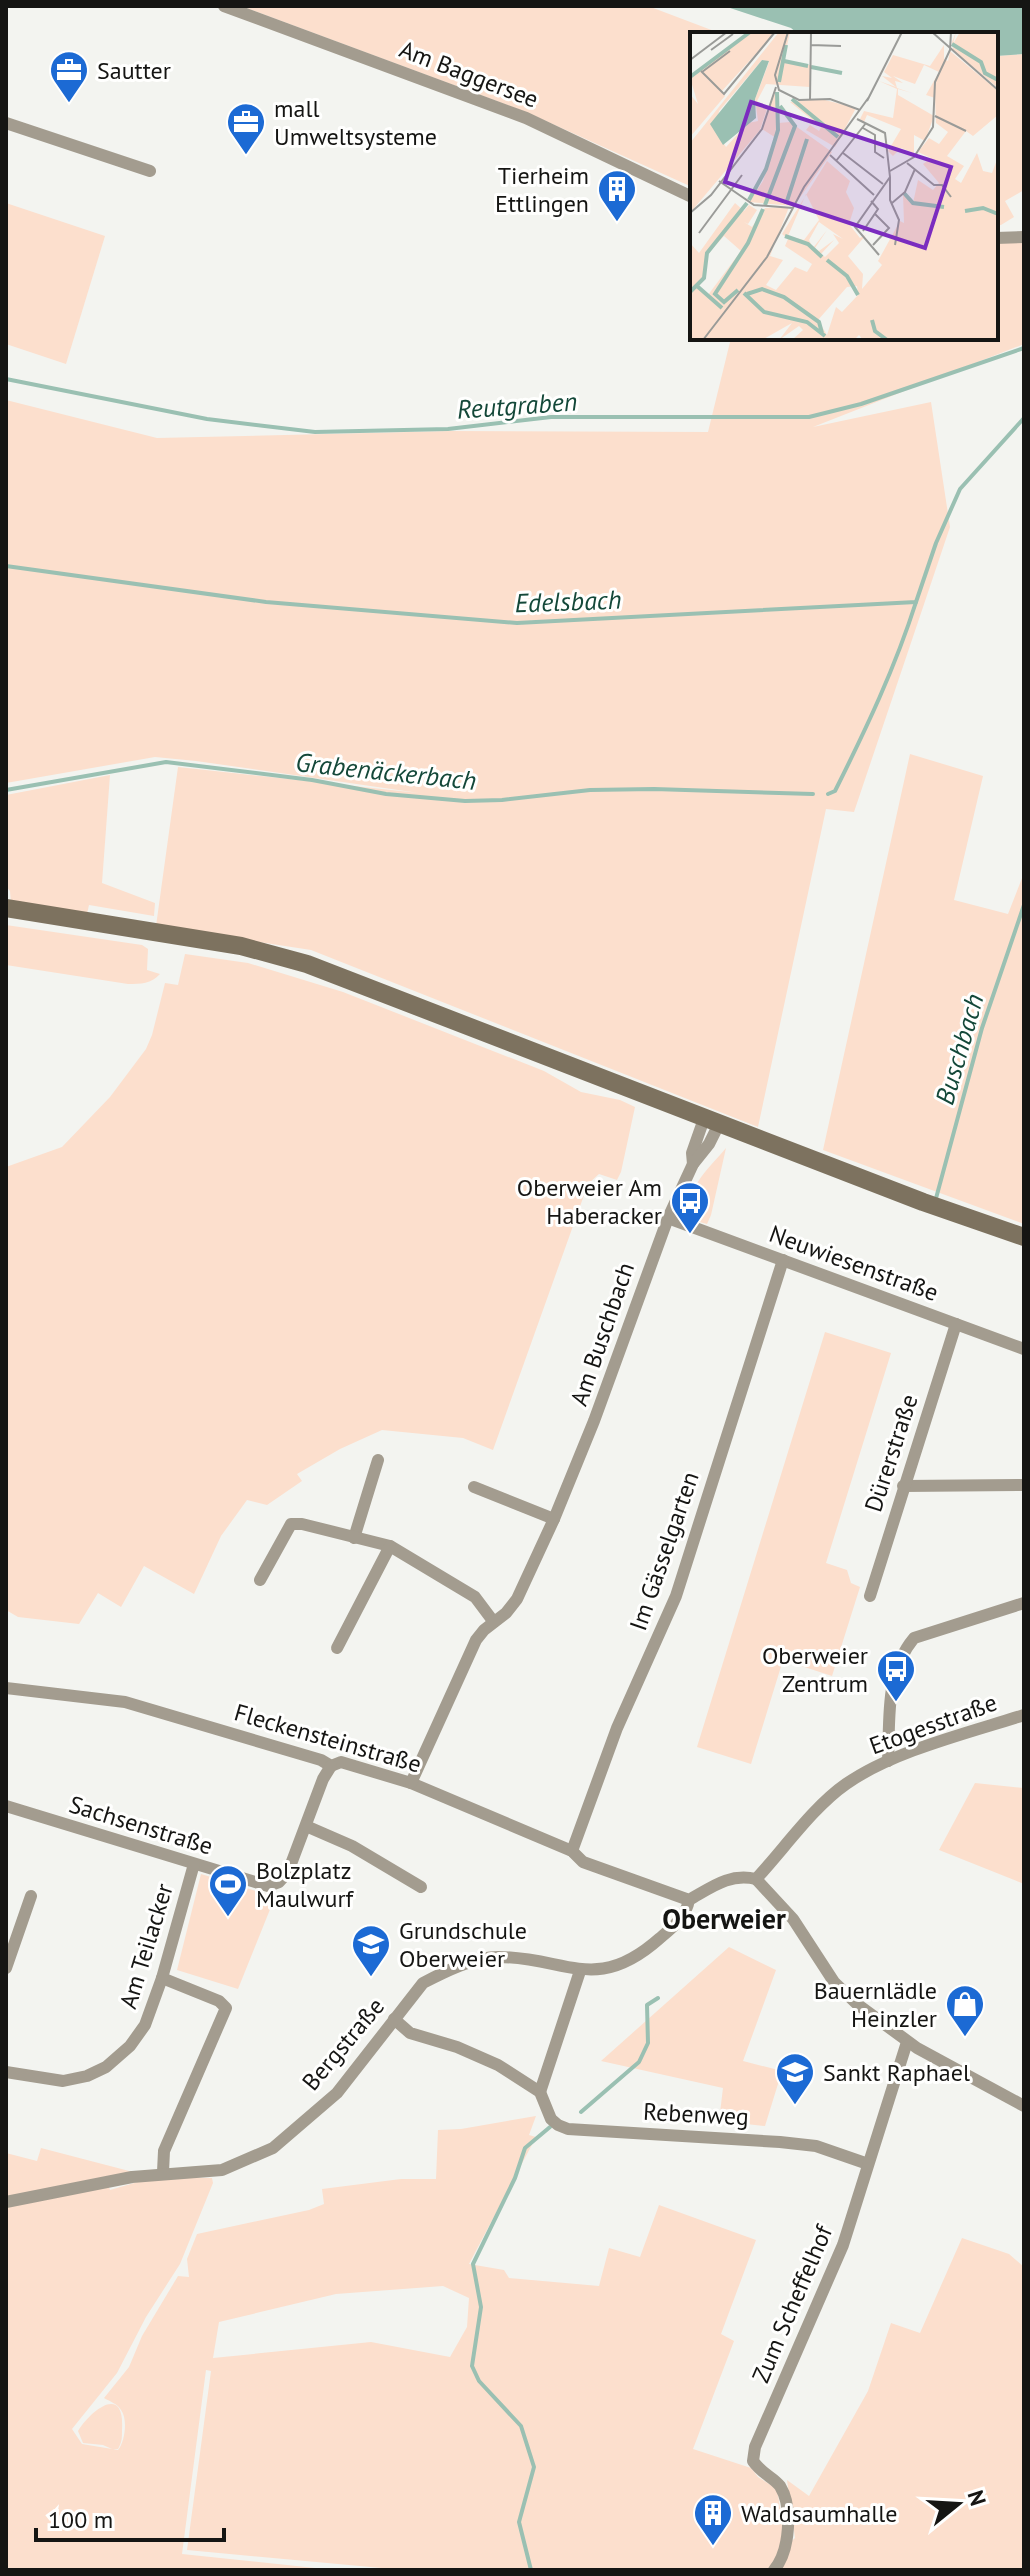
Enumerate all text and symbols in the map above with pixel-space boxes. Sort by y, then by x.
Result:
inset map [690,32,998,340]
street label: Am Baggersee [395,33,543,115]
office icon: Sautter [48,49,90,104]
place label: Sautter [97,55,171,86]
place label: mall Umweltsysteme [274,93,437,152]
office icon: mall Umweltsysteme [225,101,267,156]
place label: Tierheim Ettlingen [495,160,589,219]
building icon: Tierheim Ettlingen [596,168,638,223]
water label: Reutgraben [456,384,578,426]
water label: Edelsbach [514,583,622,619]
water label: Grabenäckerbach [294,745,478,797]
water label: Buschbach [927,990,991,1108]
place label: Oberweier Am Haberacker [517,1172,662,1231]
bus stop icon: Oberweier Am Haberacker [669,1180,711,1235]
street label: Neuwiesenstraße [765,1218,943,1308]
street label: Am Buschbach [563,1258,641,1410]
street label: Dürerstraße [857,1390,925,1516]
street label: Im Gässelgarten [622,1468,706,1634]
place label: Oberweier Zentrum [762,1640,868,1699]
bus stop icon: Oberweier Zentrum [875,1648,917,1703]
street label: Etogesstraße [865,1687,1001,1761]
street label: Fleckensteinstraße [231,1696,425,1780]
street label: Sachsenstraße [65,1788,217,1862]
place label: Bolzplatz Maulwurf [256,1855,355,1914]
sports icon: Bolzplatz Maulwurf [207,1863,249,1918]
street label: Am Teilacker [112,1880,180,2012]
district label: Oberweier [662,1900,786,1937]
place label: Grundschule Oberweier [399,1915,527,1974]
school or university icon: Grundschule Oberweier [350,1923,392,1978]
place label: Bauernlädle Heinzler [814,1975,937,2034]
shop icon: Bauernlädle Heinzler [944,1983,986,2038]
street label: Bergstraße [295,1991,391,2097]
school or university icon: Sankt Raphael [774,2051,816,2106]
place label: Sankt Raphael [823,2057,970,2088]
street label: Rebenweg [642,2096,750,2132]
street label: Zum Scheffelhof [745,2219,840,2387]
north arrow [918,2464,998,2544]
text: N [961,2487,993,2509]
scale bar [36,2492,224,2542]
building icon: Waldsaumhalle [692,2492,734,2547]
place label: Waldsaumhalle [741,2498,897,2529]
text: 100 m [48,2504,113,2535]

